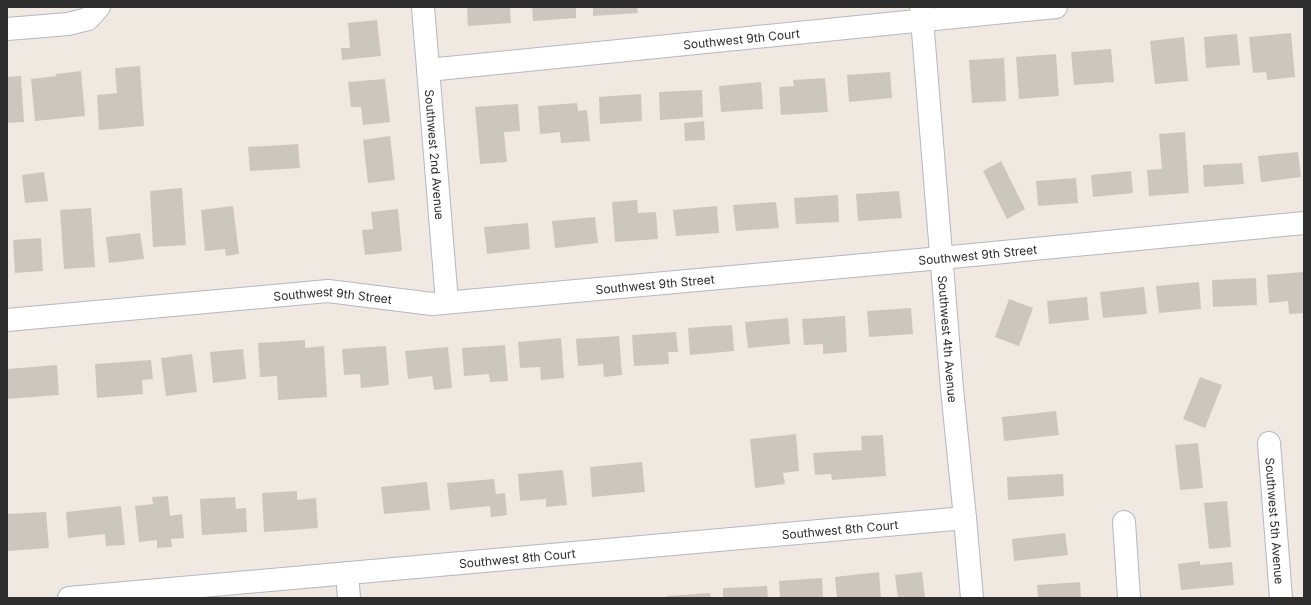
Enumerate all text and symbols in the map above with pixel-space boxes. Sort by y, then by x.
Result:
street label: Southwest 9th Court [682,25,800,52]
street label: Southwest 2nd Avenue [422,89,448,220]
street label: Southwest 9th Street [918,241,1038,268]
street label: Southwest 9th Street [595,271,715,297]
street label: Southwest 4th Avenue [935,275,961,403]
street label: Southwest 9th Street [273,283,393,306]
street label: Southwest 5th Avenue [1263,457,1287,585]
street label: Southwest 8th Court [781,516,899,542]
street label: Southwest 8th Court [458,545,576,571]

